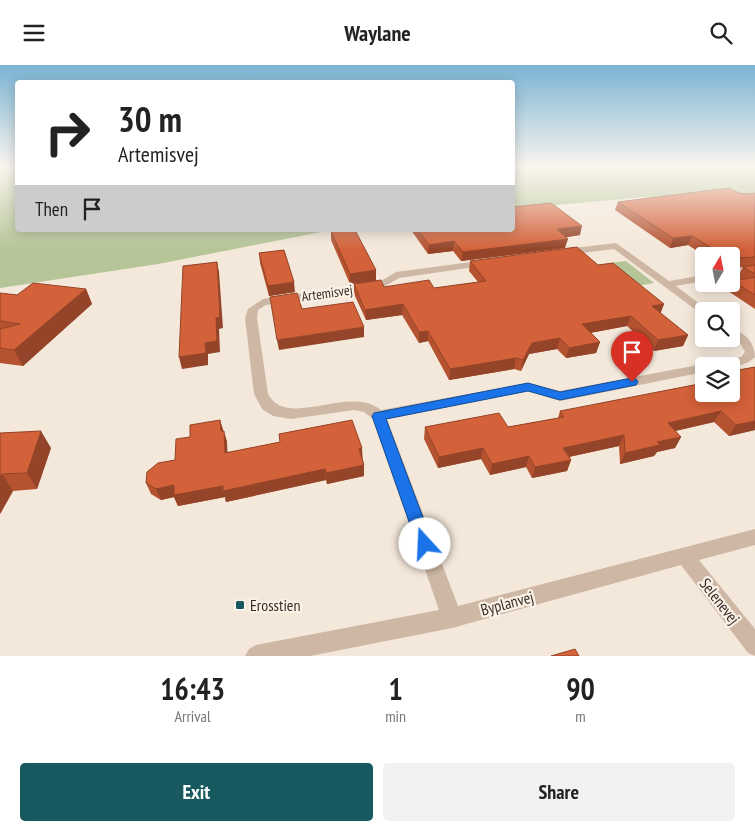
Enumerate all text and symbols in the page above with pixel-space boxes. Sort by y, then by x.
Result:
icon: menu [20,19,48,47]
text: Waylane [344,19,411,47]
icon: search [707,19,735,47]
text: 30 m [118,96,182,142]
icon: right [35,100,100,165]
text: Artemisvej [118,140,199,168]
icon: arrive [78,195,106,223]
text: Then [35,197,68,221]
north arrow [695,247,740,293]
map controls [695,247,740,402]
street label: Artemisvej [300,281,354,305]
button: search [695,302,740,347]
pin [611,331,653,382]
icon: arrive [618,338,646,366]
button: layers [695,357,740,402]
position arrow [398,517,450,569]
street label: Selenevej [696,574,744,628]
street label: Byplanvej [478,586,536,620]
place label: Erosstien [250,595,300,615]
marker: Erosstien [234,599,246,611]
text: 16:43 [160,669,225,708]
text: 1 [388,669,403,708]
text: 90 [566,669,595,708]
text: Arrival [174,706,211,726]
text: min [385,706,406,726]
text: m [575,706,586,726]
button: Exit [20,763,373,821]
button: Share [383,763,735,821]

